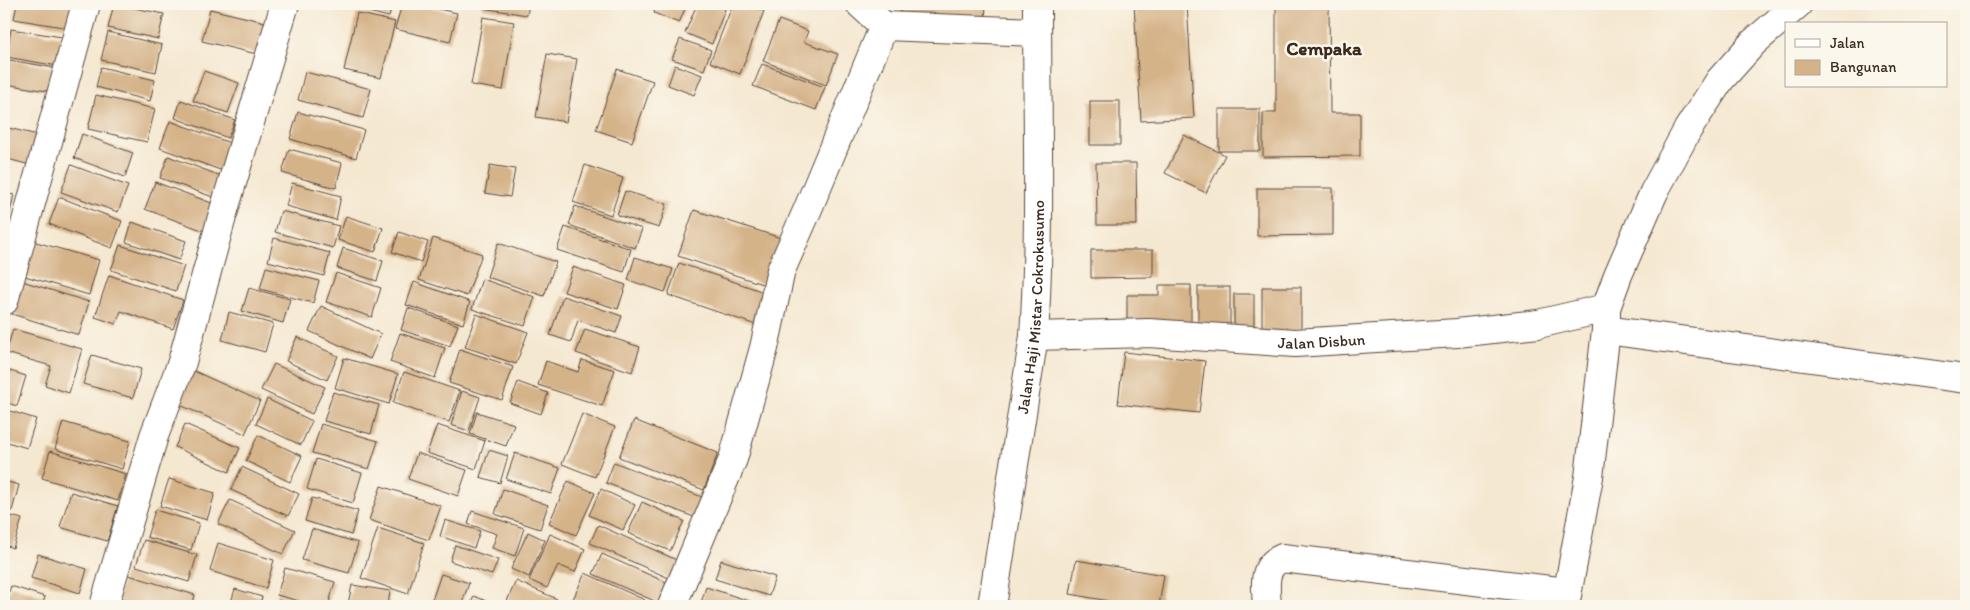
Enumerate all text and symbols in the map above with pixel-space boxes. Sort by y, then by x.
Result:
legend [1785,22,1948,88]
text: Jalan [1830,34,1864,52]
district label: Cempaka [1286,37,1362,60]
text: Bangunan [1830,58,1897,76]
street label: Jalan Haji Mistar Cokrokusumo [1013,200,1048,415]
street label: Jalan Disbun [1277,329,1366,353]

